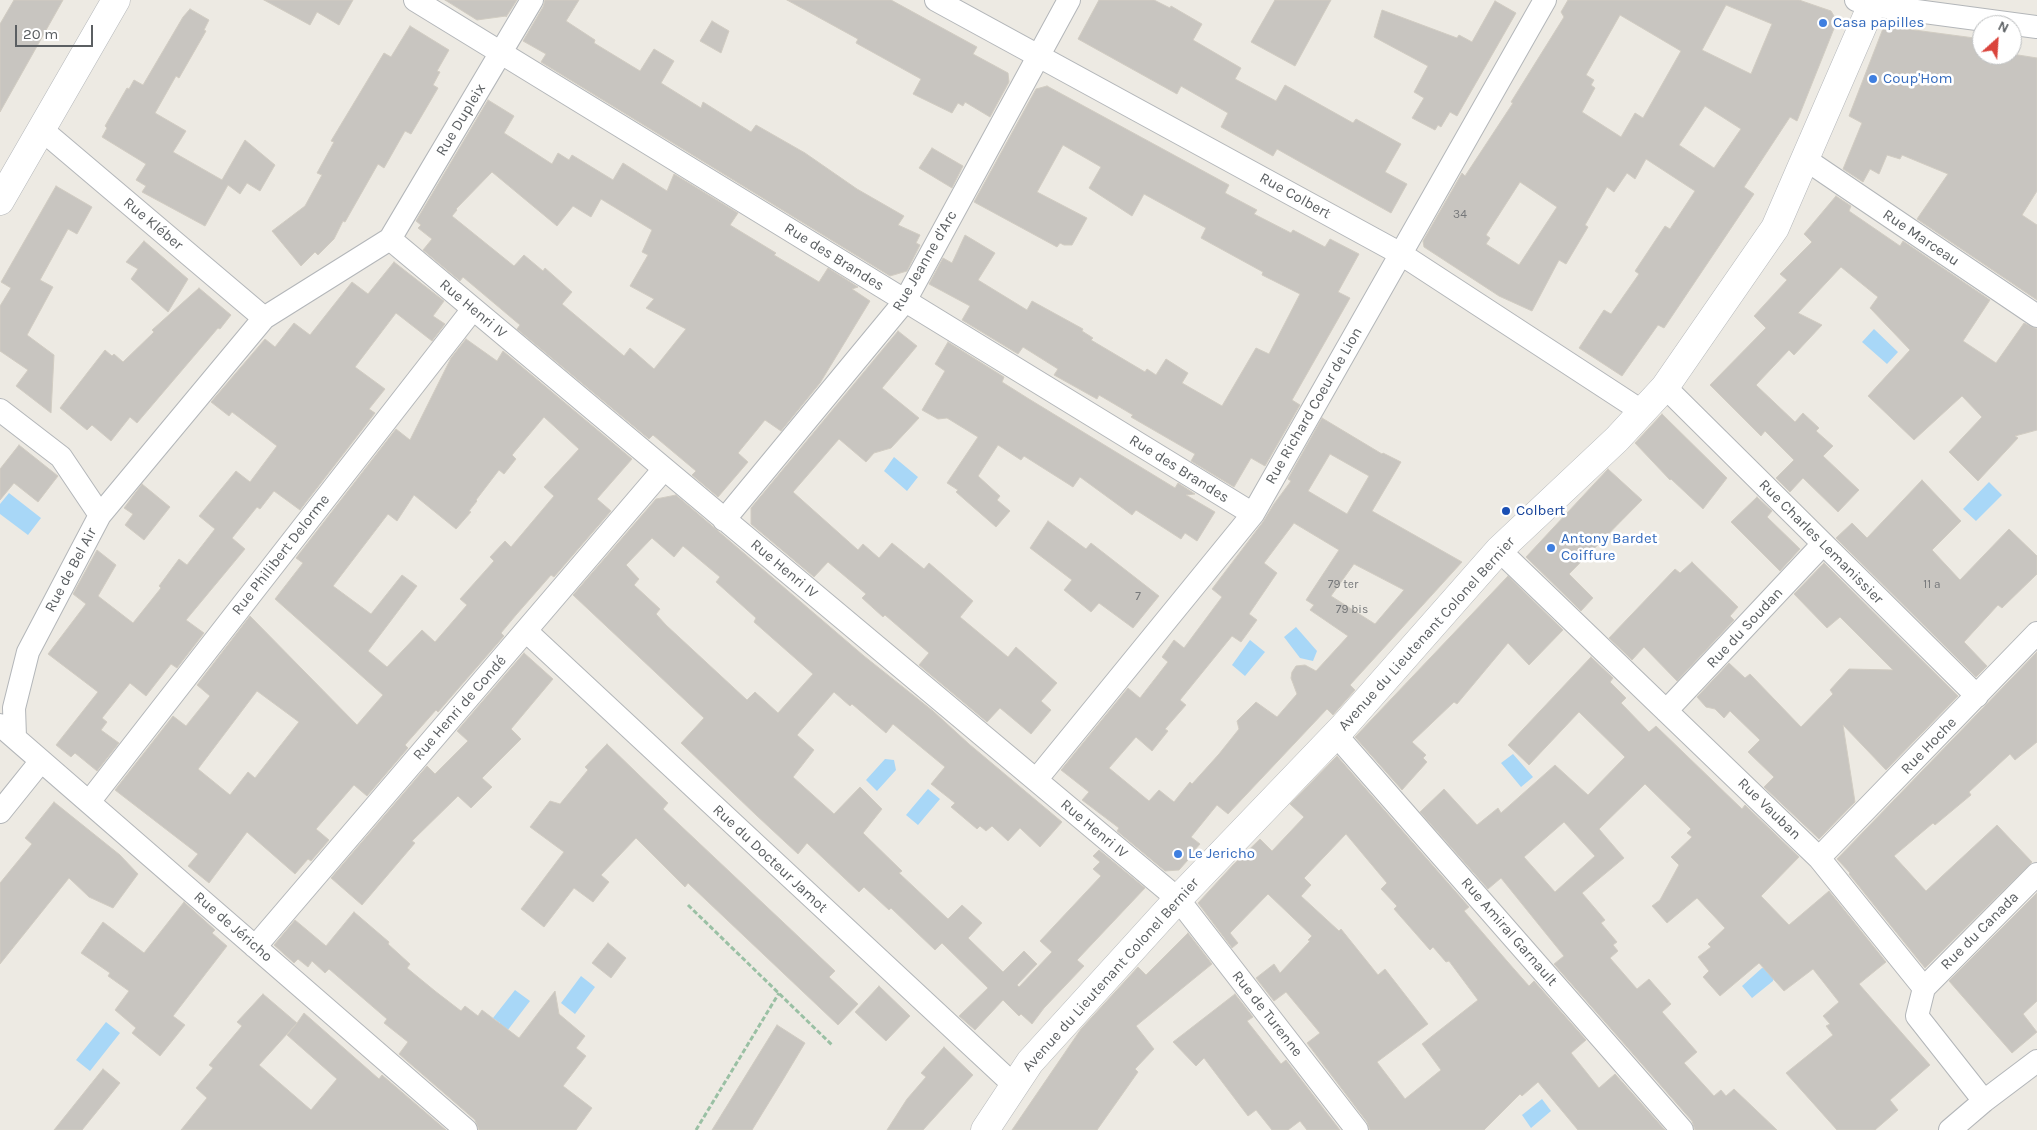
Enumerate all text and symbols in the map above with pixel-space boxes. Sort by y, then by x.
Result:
place label: Casa papilles [1833,14,1924,32]
scale bar [18,15,95,47]
north arrow [1972,15,2022,65]
marker: Casa papilles [1817,17,1829,29]
text: N [1995,17,2012,37]
text: 20 m [23,25,58,43]
place label: Coup'Hom [1883,70,1953,88]
marker: Coup'Hom [1867,73,1879,85]
street label: Rue Dupleix [432,81,490,159]
street label: Rue Colbert [1256,169,1334,223]
street label: Rue Kléber [119,194,187,254]
street label: Rue Marceau [1879,206,1963,270]
street label: Rue Jeanne d'Arc [889,207,961,315]
house number: 34 [1453,208,1467,222]
street label: Rue des Brandes [781,219,887,295]
street label: Rue Henri IV [436,276,510,342]
street label: Rue Richard Coeur de Lion [1262,324,1366,488]
street label: Rue des Brandes [1126,431,1232,507]
street label: Rue Charles Lemanissier [1755,476,1887,608]
street label: Rue Philibert Delorme [228,491,334,619]
place label: Colbert [1516,502,1565,520]
marker: Colbert [1500,505,1512,517]
street label: Rue de Bel Air [41,525,101,615]
place label: Antony Bardet Coiffure [1561,530,1657,565]
street label: Avenue du Lieutenant Colonel Bernier [1335,533,1519,735]
street label: Rue Henri IV [747,536,821,602]
marker: Antony Bardet Coiffure [1545,542,1557,554]
house number: 79 ter [1328,578,1358,592]
house number: 11 a [1923,578,1941,592]
street label: Rue du Soudan [1703,584,1787,672]
house number: 7 [1135,590,1141,604]
house number: 79 bis [1336,603,1368,617]
street label: Rue Henri de Condé [410,652,510,764]
street label: Rue Hoche [1897,714,1961,778]
street label: Rue Vauban [1734,774,1804,844]
street label: Rue Henri IV [1057,796,1131,862]
street label: Rue du Docteur Jamot [709,801,831,917]
place label: Le Jericho [1188,845,1255,863]
marker: Le Jericho [1172,848,1184,860]
street label: Avenue du Lieutenant Colonel Bernier [1019,874,1203,1076]
street label: Rue Amiral Garnault [1457,874,1561,990]
street label: Rue de Jéricho [190,888,276,966]
street label: Rue du Canada [1937,888,2023,974]
street label: Rue de Turenne [1228,967,1306,1061]

